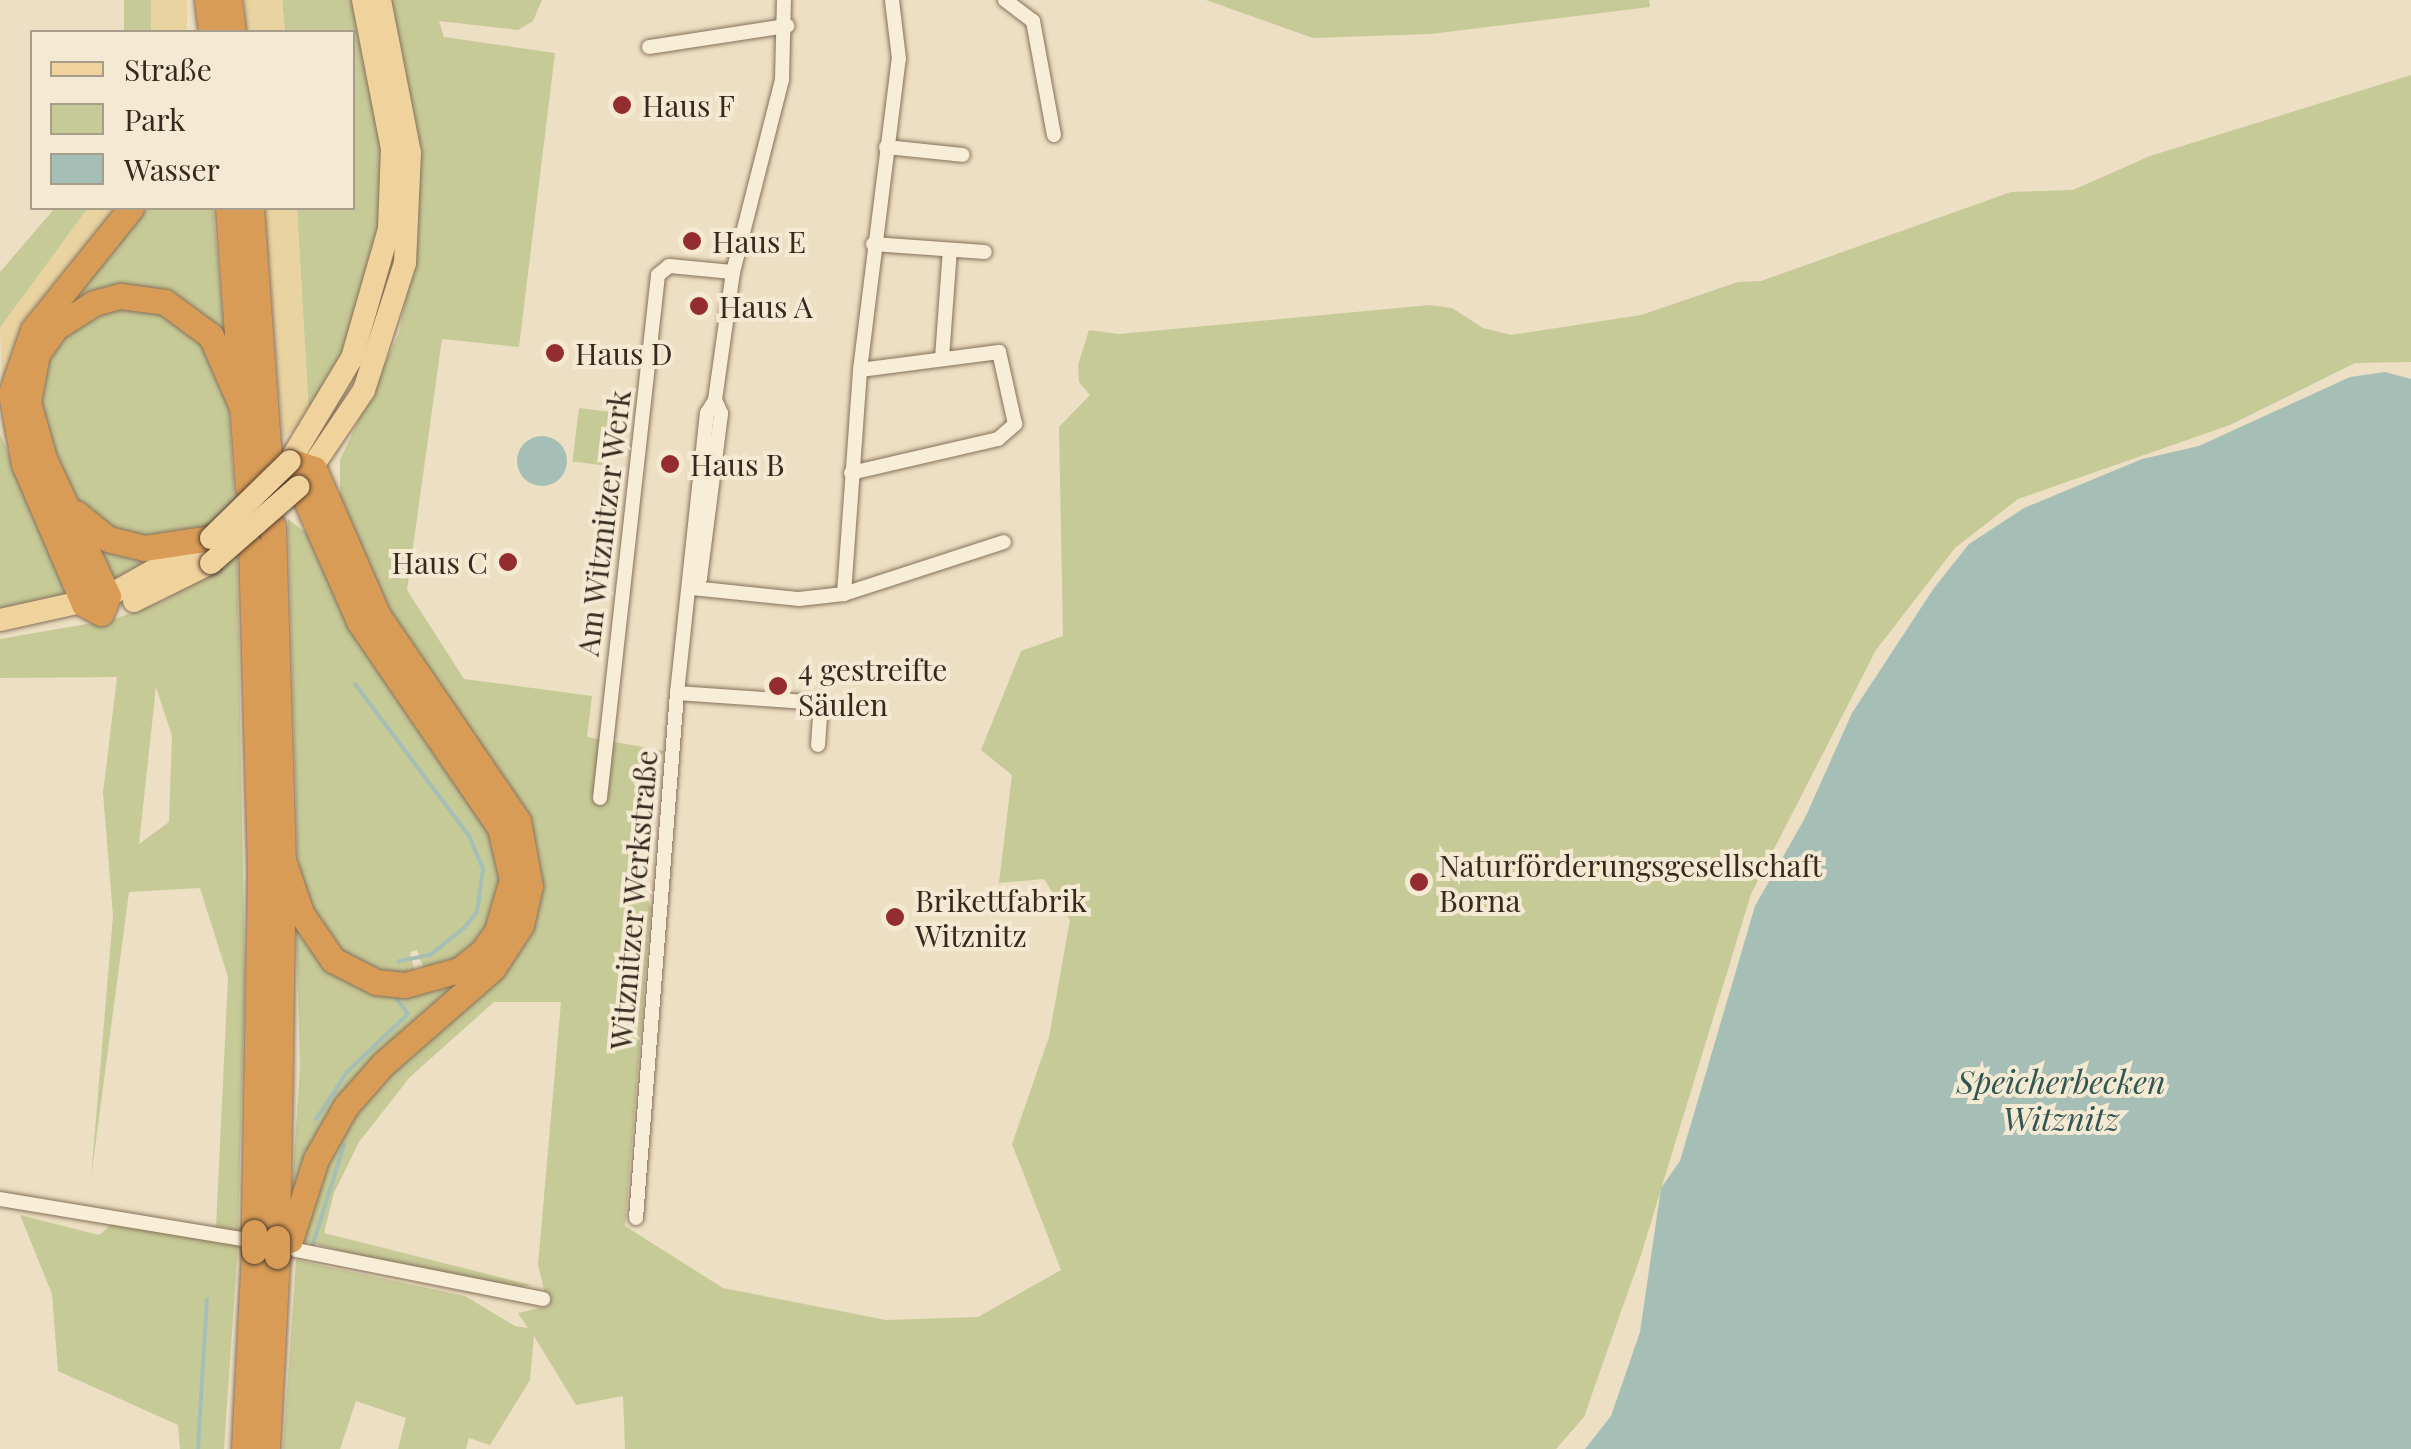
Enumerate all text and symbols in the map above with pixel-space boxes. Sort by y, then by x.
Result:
legend [30,30,355,210]
text: Straße [124,49,212,89]
place label: Haus F [642,87,735,123]
marker: Haus F [611,94,633,116]
text: Park [124,99,186,139]
text: Wasser [124,149,220,189]
place label: Haus E [712,223,806,259]
marker: Haus E [681,230,703,252]
place label: Haus A [719,288,814,324]
marker: Haus A [688,295,710,317]
place label: Haus D [575,335,672,371]
marker: Haus D [544,342,566,364]
street label: Am Witznitzer Werk [569,387,637,659]
place label: Haus B [690,446,784,482]
marker: Haus B [659,453,681,475]
place label: Haus C [392,544,488,580]
marker: Haus C [497,551,519,573]
place label: 4 gestreifte Säulen [798,651,948,722]
marker: 4 gestreifte Säulen [767,675,789,697]
street label: Witznitzer Werkstraße [602,748,664,1052]
place label: Naturförderungsgesellschaft Borna [1439,847,1822,918]
marker: Naturförderungsgesellschaft Borna [1408,871,1430,893]
place label: Brikettfabrik Witznitz [915,882,1087,952]
marker: Brikettfabrik Witznitz [884,906,906,928]
water label: Speicherbecken Witznitz [1956,1063,2166,1138]

